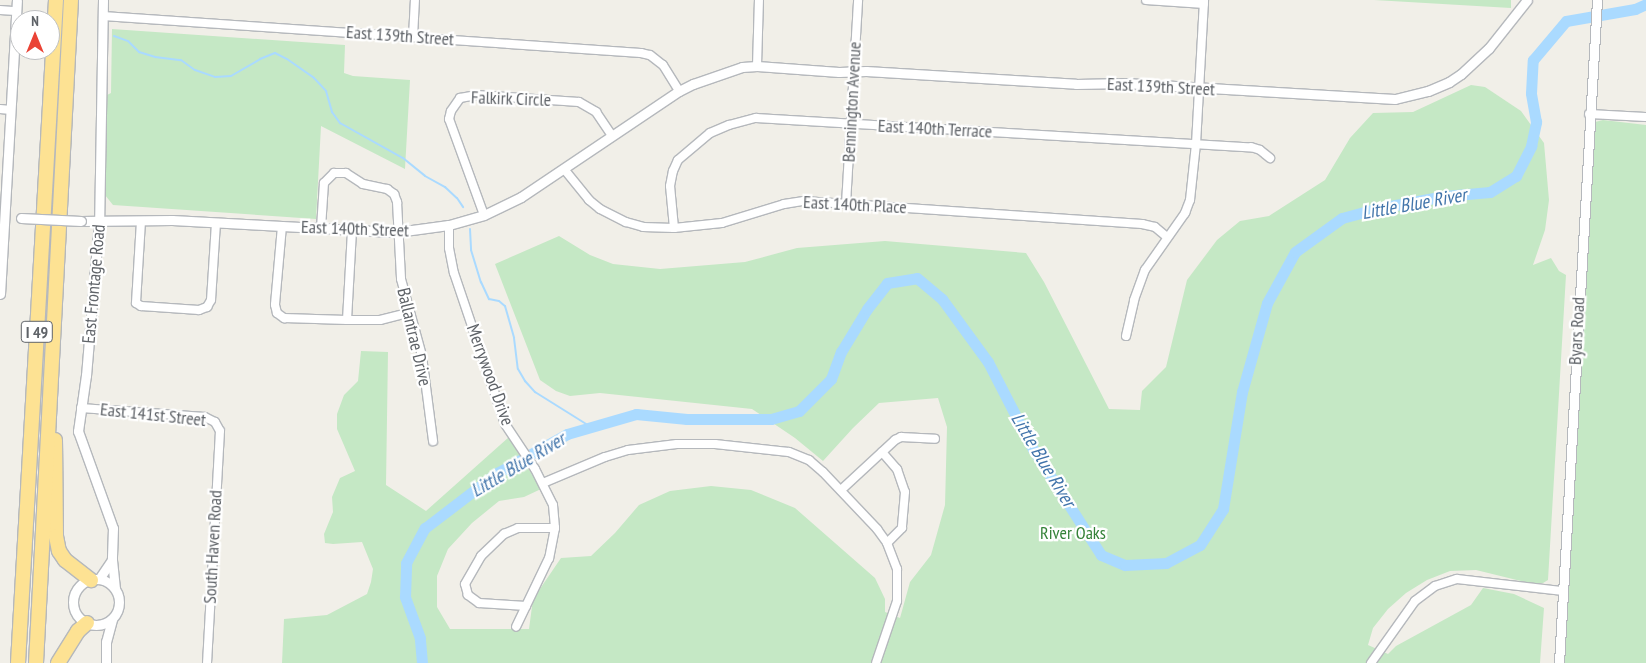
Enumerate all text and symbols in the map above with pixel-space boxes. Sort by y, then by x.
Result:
north arrow [10,10,60,60]
text: N [31,12,39,30]
street label: East 139th Street [345,21,455,51]
street label: Bennington Avenue [838,41,866,163]
street label: East 139th Street [1106,73,1216,101]
street label: Falkirk Circle [470,87,552,111]
street label: East 140th Terrace [877,115,993,143]
water label: Little Blue River [1360,184,1468,224]
street label: East 140th Place [803,191,907,219]
street label: East 140th Street [301,216,409,242]
street label: East Frontage Road [78,223,110,345]
street label: Ballantrae Drive [392,286,436,388]
street label: Byars Road [1564,296,1590,366]
road number: I 49 [21,318,53,346]
street label: Merrywood Drive [462,321,518,429]
street label: East 141st Street [99,399,207,431]
water label: Little Blue River [1006,409,1080,511]
water label: Little Blue River [467,428,569,502]
street label: South Haven Road [199,490,227,604]
park label: River Oaks [1040,522,1106,544]

